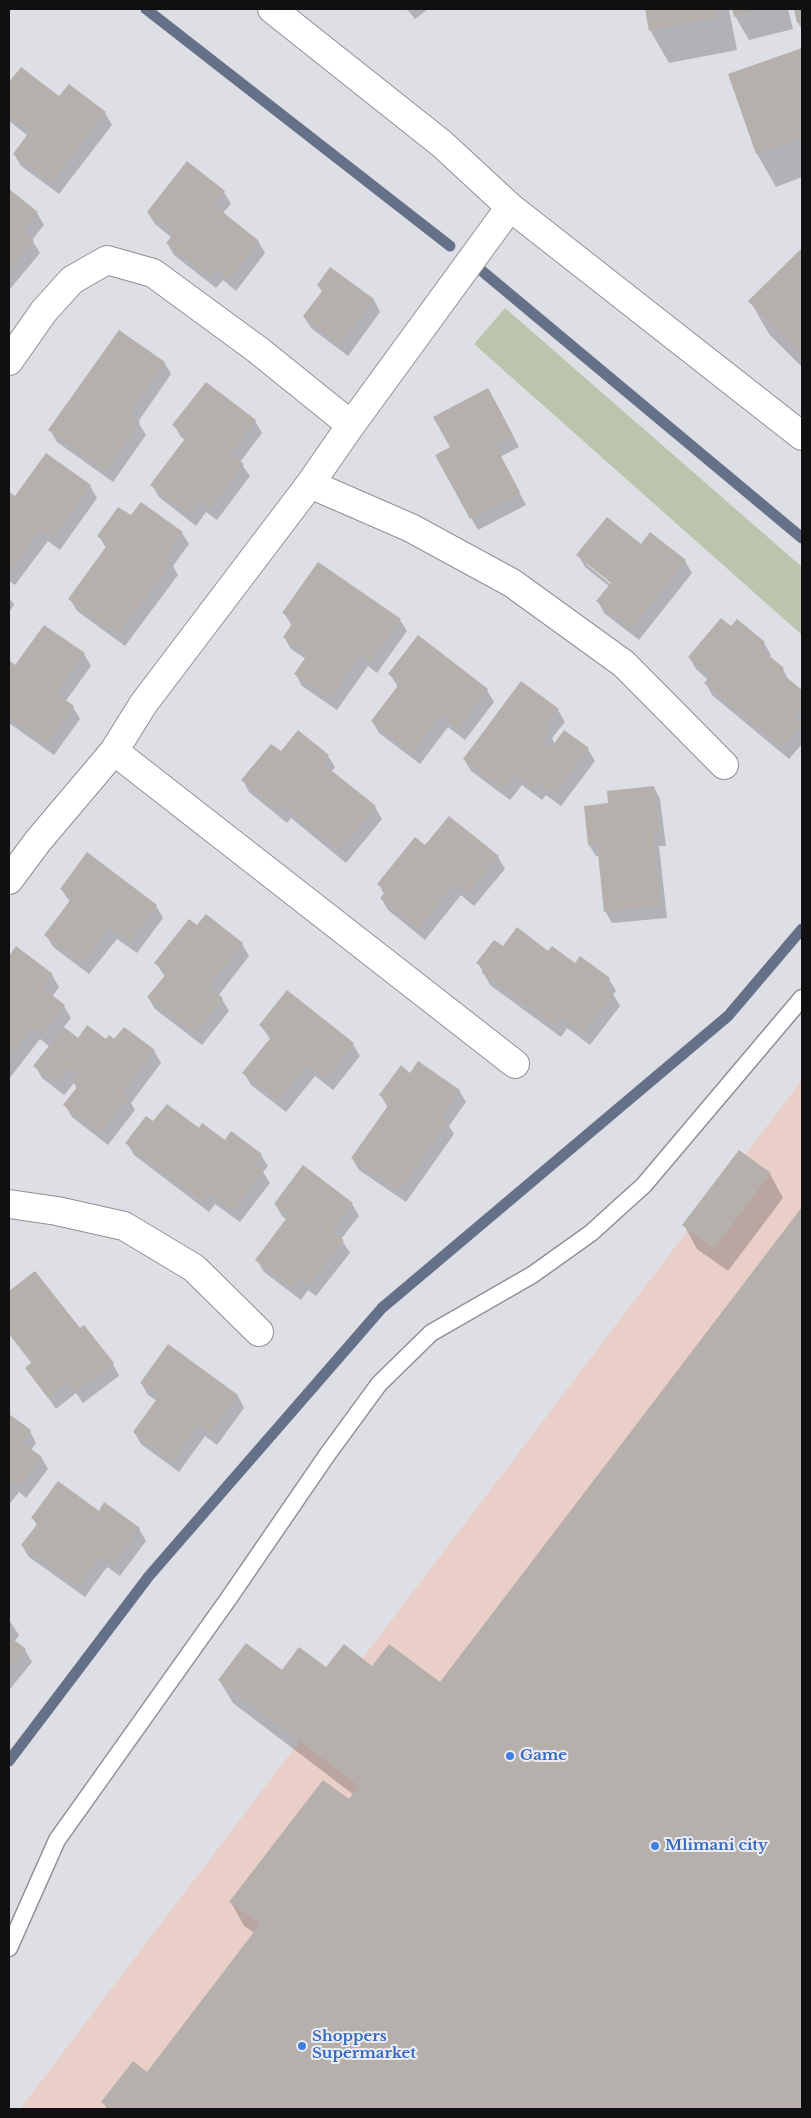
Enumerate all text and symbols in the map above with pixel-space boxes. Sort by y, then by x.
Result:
place label: Game [520,1747,567,1765]
marker: Game [504,1750,516,1762]
place label: Mlimani city [665,1837,768,1855]
marker: Mlimani city [649,1840,661,1852]
place label: Shoppers Supermarket [312,2028,416,2063]
marker: Shoppers Supermarket [296,2040,308,2052]

